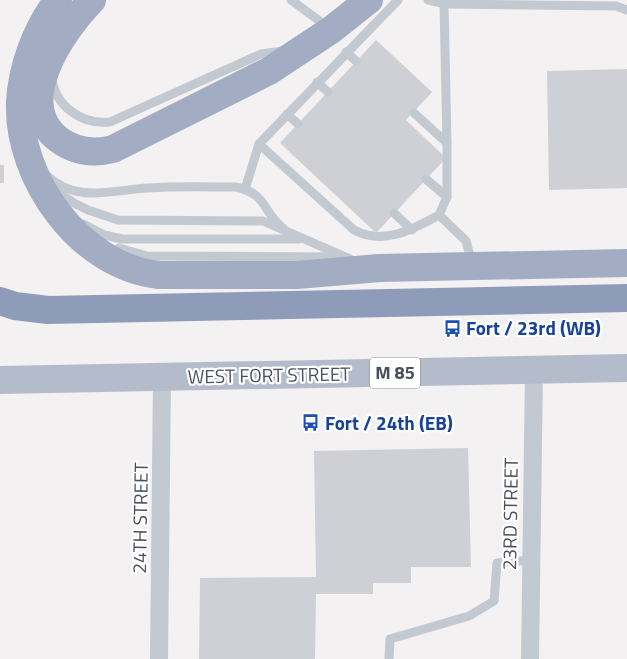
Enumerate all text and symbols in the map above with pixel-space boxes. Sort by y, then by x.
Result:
place label: Fort / 23rd (WB) [466,313,601,342]
bus stop icon: Fort / 23rd (WB) [442,318,462,338]
road number: M 85 [370,358,420,388]
street label: WEST FORT STREET [187,359,351,390]
place label: Fort / 24th (EB) [325,408,453,437]
bus stop icon: Fort / 24th (EB) [301,413,321,433]
street label: 23RD STREET [494,458,525,570]
street label: 24TH STREET [124,462,155,574]

